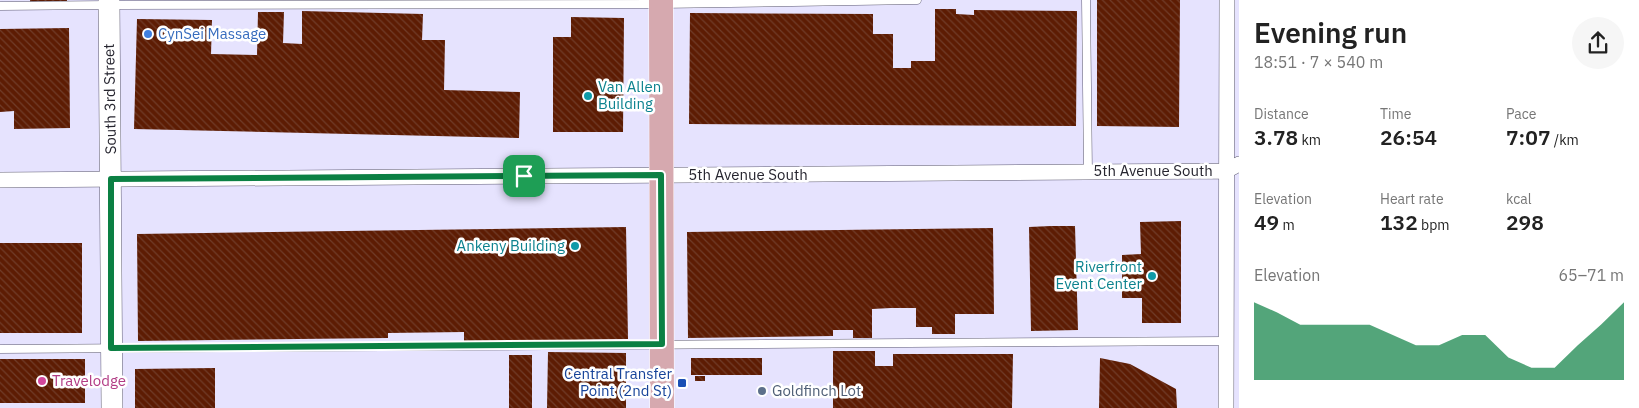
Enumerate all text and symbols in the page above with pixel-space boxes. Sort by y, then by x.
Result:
text: Evening run [1254,14,1407,51]
button: share [1572,17,1624,69]
place label: CynSei Massage [158,24,266,43]
marker: CynSei Massage [142,28,154,40]
street label: South 3rd Street [99,43,120,155]
text: 18:51 · 7 × 540 m [1254,52,1383,72]
place label: Van Allen Building [598,77,661,113]
marker: Van Allen Building [582,90,594,102]
text: Distance [1254,105,1309,123]
text: Time [1380,105,1411,123]
text: Pace [1506,105,1536,123]
text: 3.78 [1254,123,1298,151]
text: 26:54 [1380,123,1437,151]
text: 7:07 [1506,123,1551,151]
text: km [1298,131,1321,149]
text: /km [1551,131,1579,149]
pin [503,155,545,197]
street label: 5th Avenue South [1093,161,1213,180]
icon: arrive [510,162,538,190]
street label: 5th Avenue South [688,165,808,184]
text: Elevation [1254,190,1312,208]
text: Heart rate [1380,190,1444,208]
text: kcal [1506,190,1531,208]
text: 49 [1254,208,1279,236]
text: 132 [1380,208,1418,236]
text: 298 [1506,208,1544,236]
text: m [1279,216,1295,234]
text: bpm [1418,216,1450,234]
place label: Ankeny Building [457,236,565,255]
marker: Ankeny Building [569,240,581,252]
place label: Riverfront Event Center [1055,257,1142,293]
text: Elevation [1254,265,1320,285]
text: 65–71 m [1558,265,1624,285]
marker: Riverfront Event Center [1146,270,1158,282]
place label: Central Transfer Point (2nd St) [564,364,672,400]
place label: Travelodge [52,371,126,390]
marker: Travelodge [36,375,48,387]
marker: Central Transfer Point (2nd St) [676,377,688,389]
place label: Goldfinch Lot [772,381,861,400]
marker: Goldfinch Lot [756,385,768,397]

